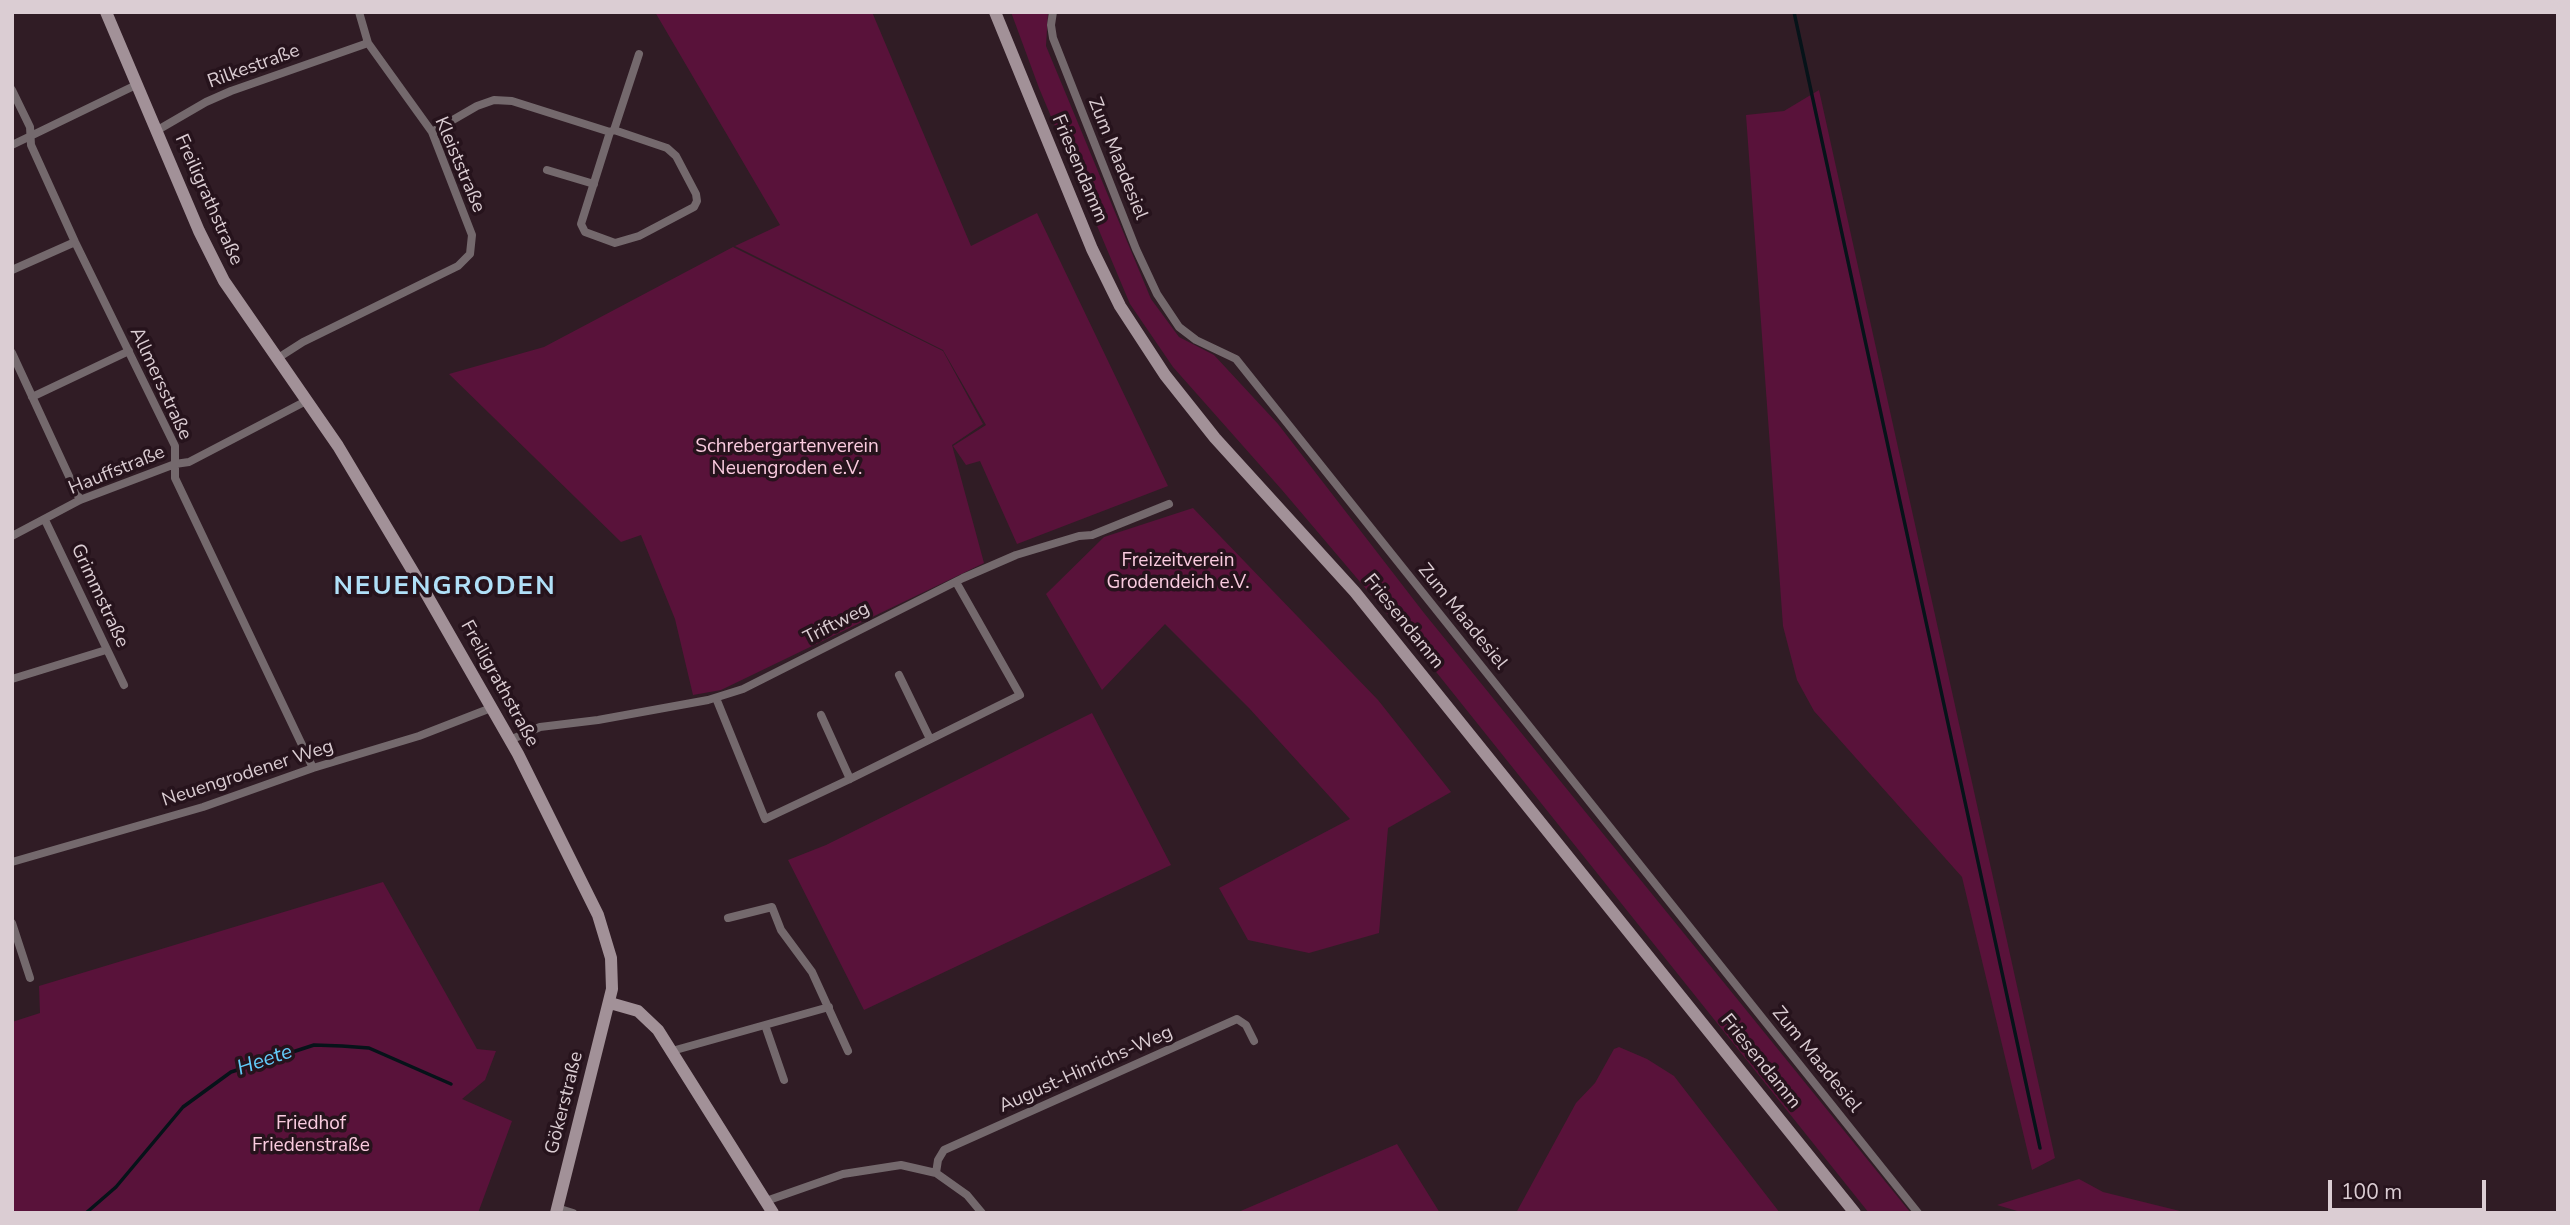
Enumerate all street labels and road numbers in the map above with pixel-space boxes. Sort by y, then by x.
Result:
street label: Rilkestraße [205,40,303,94]
street label: Zum Maadesiel [1082,95,1152,223]
street label: Friesendamm [1046,111,1112,227]
street label: Kleiststraße [429,114,489,216]
street label: Freiligrathstraße [169,131,247,269]
street label: Allmersstraße [124,324,196,444]
street label: Hauffstraße [66,441,168,501]
street label: Grimmstraße [65,541,133,651]
street label: Zum Maadesiel [1412,559,1512,675]
street label: Friesendamm [1358,570,1448,674]
street label: Triftweg [800,598,874,650]
street label: Freiligrathstraße [455,617,543,751]
street label: Neuengrodener Weg [159,736,337,812]
street label: Zum Maadesiel [1766,1002,1866,1118]
street label: Friesendamm [1715,1010,1805,1114]
street label: August-Hinrichs-Weg [996,1021,1176,1119]
street label: Gökerstraße [541,1049,589,1157]

